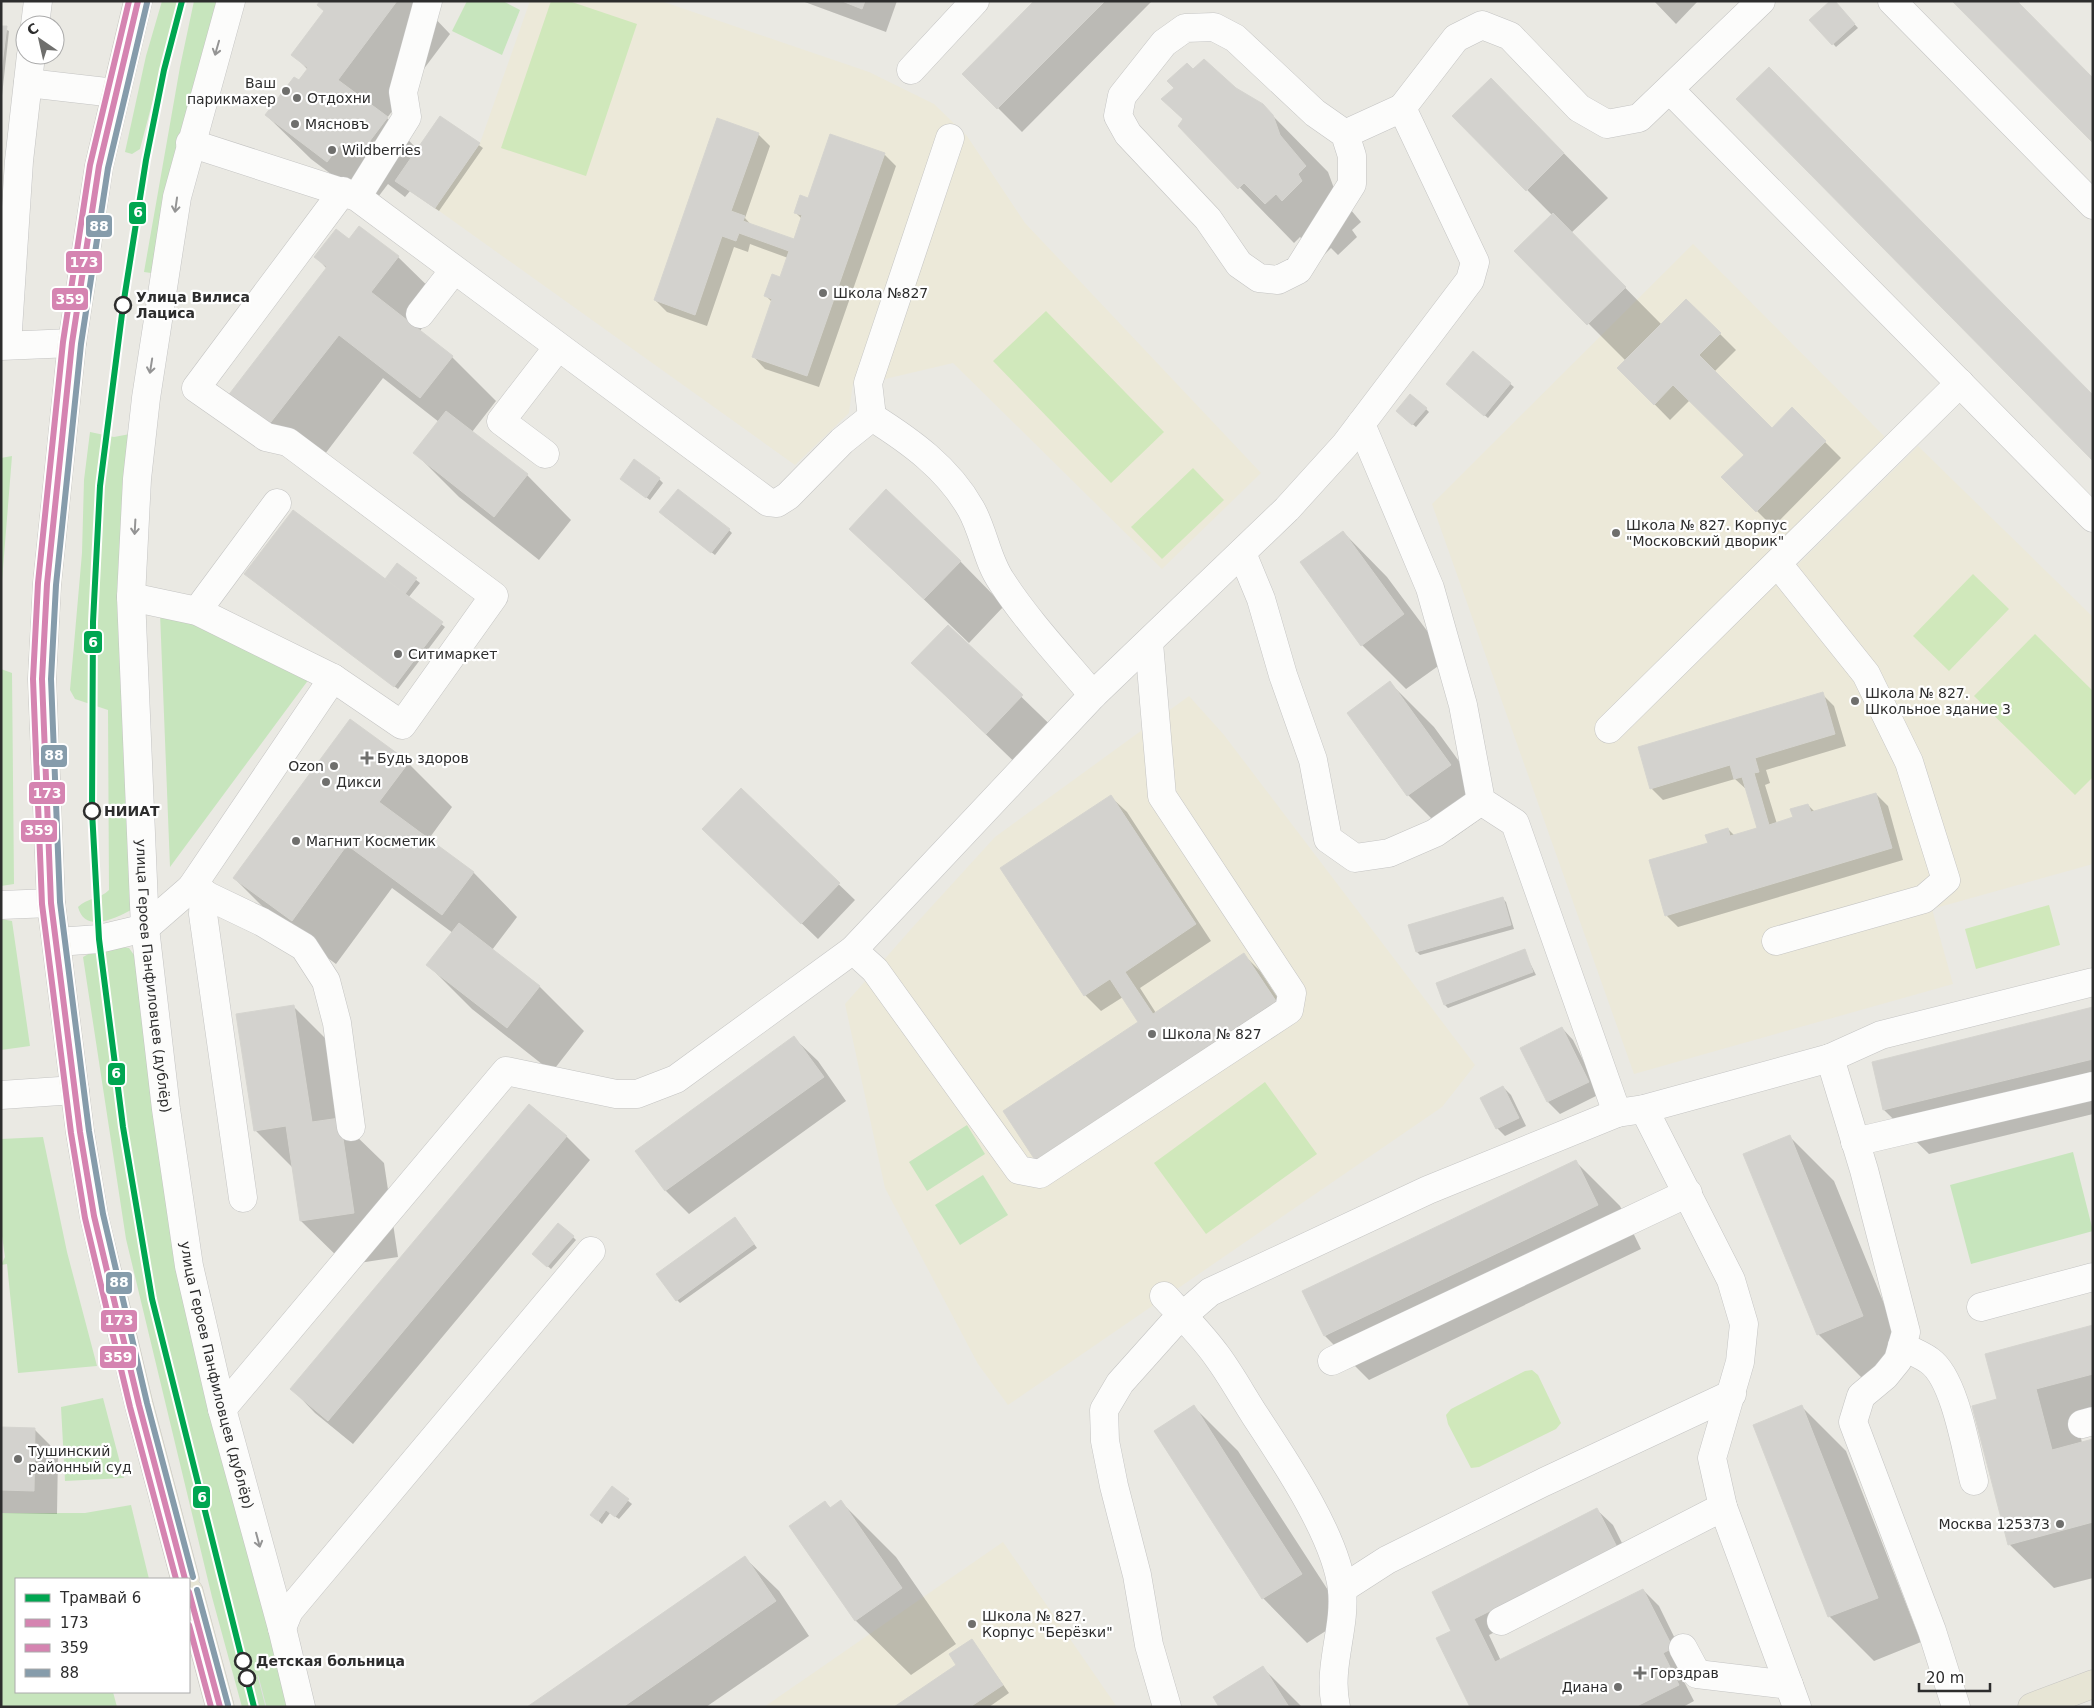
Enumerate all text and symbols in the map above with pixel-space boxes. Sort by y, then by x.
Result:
north arrow [15,15,65,65]
text: С [24,20,41,39]
one-way arrow [211,39,221,55]
place label: Ваш парикмахер [187,75,276,107]
marker: Ваш парикмахер [280,85,292,97]
place label: Отдохни [307,90,371,106]
marker: Отдохни [291,92,303,104]
place label: Мясновъ [305,116,369,132]
marker: Мясновъ [289,118,301,130]
place label: Wildberries [342,142,421,158]
marker: Wildberries [326,144,338,156]
one-way arrow [170,197,180,213]
line badge: 6 [128,201,147,225]
text: 6 [133,204,143,220]
line badge: 88 [85,214,113,238]
text: 88 [89,218,109,234]
line badge: 173 [65,250,103,274]
text: 173 [69,254,99,270]
place label: Школа №827 [833,285,928,301]
line badge: 359 [51,287,89,311]
marker: Школа №827 [817,287,829,299]
place label: Улица Вилиса Лациса [136,289,250,321]
text: 359 [55,291,85,307]
marker: Улица Вилиса Лациса [114,296,132,314]
one-way arrow [146,357,156,373]
place label: Школа № 827. Корпус "Московский дворик" [1626,517,1787,549]
one-way arrow [130,519,139,535]
marker: Школа № 827. Корпус "Московский дворик" [1610,527,1622,539]
line badge: 6 [83,630,103,654]
text: 6 [88,634,98,650]
place label: Ситимаркет [408,646,497,662]
marker: Ситимаркет [392,648,404,660]
place label: Школа № 827. Школьное здание 3 [1865,685,2011,717]
marker: Школа № 827. Школьное здание 3 [1849,695,1861,707]
line badge: 88 [40,744,68,768]
text: 88 [44,747,64,763]
place label: Будь здоров [377,750,469,766]
marker: Будь здоров [361,752,373,764]
place label: Ozon [288,758,324,774]
marker: Ozon [328,760,340,772]
place label: Дикси [336,774,381,790]
marker: Дикси [320,776,332,788]
line badge: 173 [28,781,66,805]
text: 173 [32,785,62,801]
marker: НИИАТ [83,802,101,820]
place label: НИИАТ [104,803,160,819]
line badge: 359 [20,819,58,843]
text: 359 [24,822,54,838]
place label: Магнит Косметик [306,833,436,849]
marker: Магнит Косметик [290,835,302,847]
street label: улица Героев Панфиловцев (дублёр) [133,839,174,1114]
place label: Школа № 827 [1162,1026,1262,1042]
marker: Школа № 827 [1146,1028,1158,1040]
line badge: 6 [107,1062,126,1086]
text: 6 [111,1065,121,1081]
street label: улица Героев Панфиловцев (дублёр) [177,1240,257,1511]
line badge: 88 [105,1271,133,1295]
text: 88 [109,1274,129,1290]
line badge: 173 [100,1309,138,1333]
text: 173 [104,1312,134,1328]
line badge: 359 [99,1345,137,1369]
text: 359 [103,1349,133,1365]
place label: Тушинский районный суд [27,1443,132,1475]
marker: Тушинский районный суд [12,1453,24,1465]
line badge: 6 [192,1485,211,1509]
text: 6 [197,1489,207,1505]
place label: Москва 125373 [1938,1516,2050,1532]
marker: Москва 125373 [2054,1518,2066,1530]
one-way arrow [254,1532,264,1548]
legend [15,1578,190,1693]
text: Трамвай 6 [59,1589,141,1607]
place label: Школа № 827. Корпус "Берёзки" [982,1608,1113,1640]
text: 173 [60,1614,89,1632]
marker: Школа № 827. Корпус "Берёзки" [966,1618,978,1630]
text: 359 [60,1639,89,1657]
marker: Детская больница [234,1652,252,1670]
place label: Детская больница [256,1653,405,1669]
scale bar [1919,1660,1990,1692]
text: 88 [60,1664,79,1682]
place label: Горздрав [1650,1665,1719,1681]
marker: Горздрав [1634,1667,1646,1679]
unlabelled marker [238,1669,256,1687]
text: 20 m [1926,1669,1964,1687]
place label: Диана [1562,1679,1608,1695]
marker: Диана [1612,1681,1624,1693]

